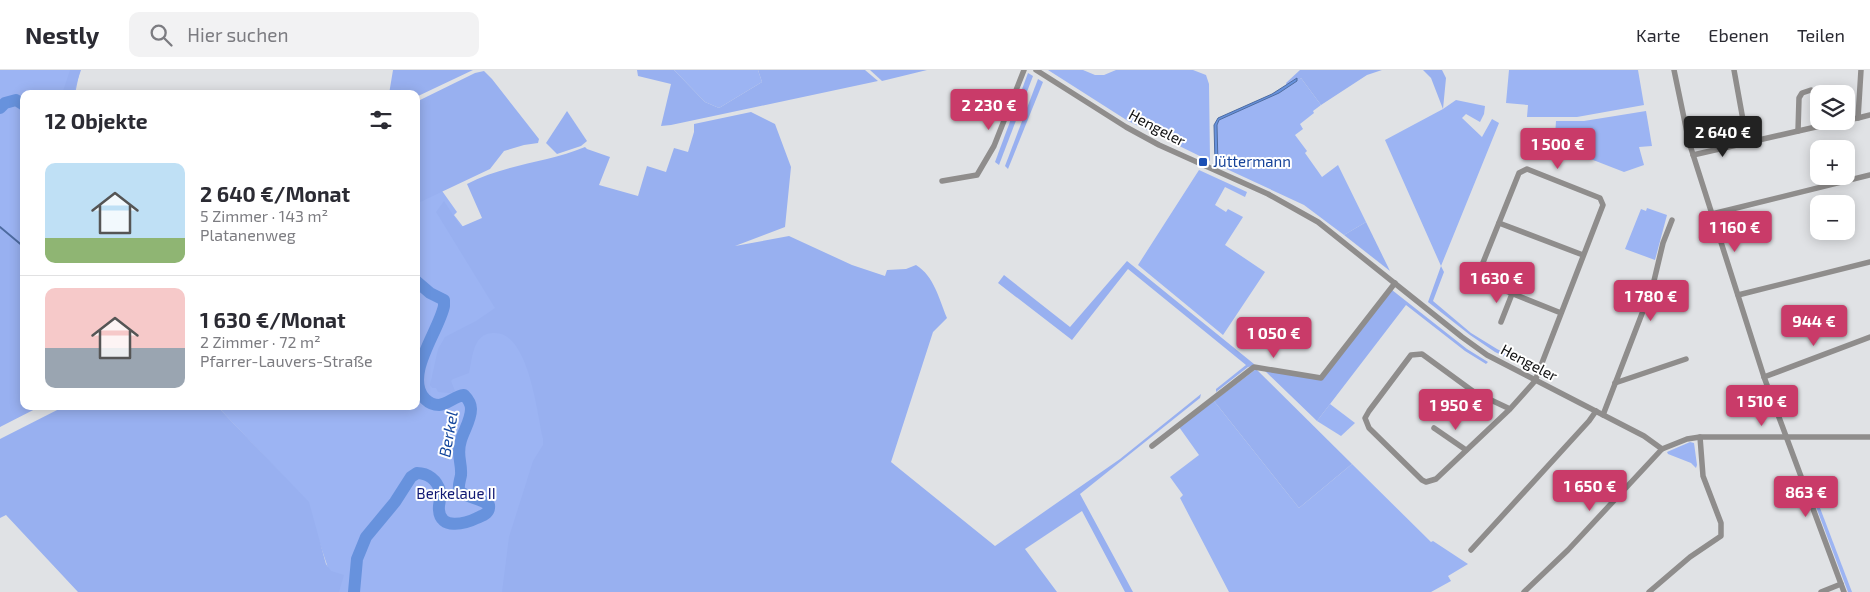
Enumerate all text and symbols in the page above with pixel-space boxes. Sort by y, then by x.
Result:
search box [129,12,479,57]
text: Nestly [25,20,99,49]
icon: search [147,21,175,49]
text: Hier suchen [187,23,288,46]
text: Karte [1636,24,1680,46]
text: Ebenen [1708,24,1769,46]
text: Teilen [1797,24,1845,46]
map controls [1810,85,1855,240]
button: layers [1810,85,1855,130]
pin: 2 230 € [943,88,1035,131]
text: 2 230 € [962,95,1016,114]
street label: Hengeler [1126,105,1189,150]
icon: filters [367,106,395,134]
text: 12 Objekte [45,108,148,133]
pin: 2 640 € [1677,116,1769,158]
text: 2 640 € [1695,122,1751,141]
pin: 1 500 € [1512,128,1604,170]
text: 1 500 € [1531,134,1585,153]
button: + [1810,140,1855,185]
place label: Jüttermann [1213,152,1291,170]
marker: Jüttermann [1197,156,1209,168]
text: 2 640 €/Monat [200,181,350,206]
icon: home [85,183,145,243]
button: − [1810,195,1855,240]
text: 5 Zimmer · 143 m² [200,206,328,225]
pin: 1 160 € [1689,210,1781,253]
text: 1 160 € [1710,217,1760,236]
text: Platanenweg [200,225,296,244]
pin: 1 630 € [1451,262,1543,304]
text: 1 630 € [1471,268,1523,287]
pin: 1 780 € [1605,280,1697,322]
text: 1 780 € [1625,286,1677,305]
pin: 944 € [1779,304,1849,347]
text: 1 630 €/Monat [200,307,346,332]
icon: home [85,308,145,368]
text: 944 € [1792,311,1836,330]
pin: 1 050 € [1228,316,1320,359]
text: 1 050 € [1247,323,1301,342]
text: 2 Zimmer · 72 m² [200,332,321,351]
street label: Hengeler [1498,340,1561,385]
text: Pfarrer-Lauvers-Straße [200,351,373,370]
pin: 1 510 € [1716,384,1808,427]
pin: 1 950 € [1410,388,1502,431]
text: 1 510 € [1737,391,1787,410]
text: 1 950 € [1430,395,1482,414]
water label: Berkel [434,409,461,458]
pin: 1 650 € [1544,470,1636,512]
text: 1 650 € [1564,476,1616,495]
pin: 863 € [1771,476,1841,518]
text: 863 € [1785,482,1827,501]
park label: Berkelaue II [416,484,496,502]

